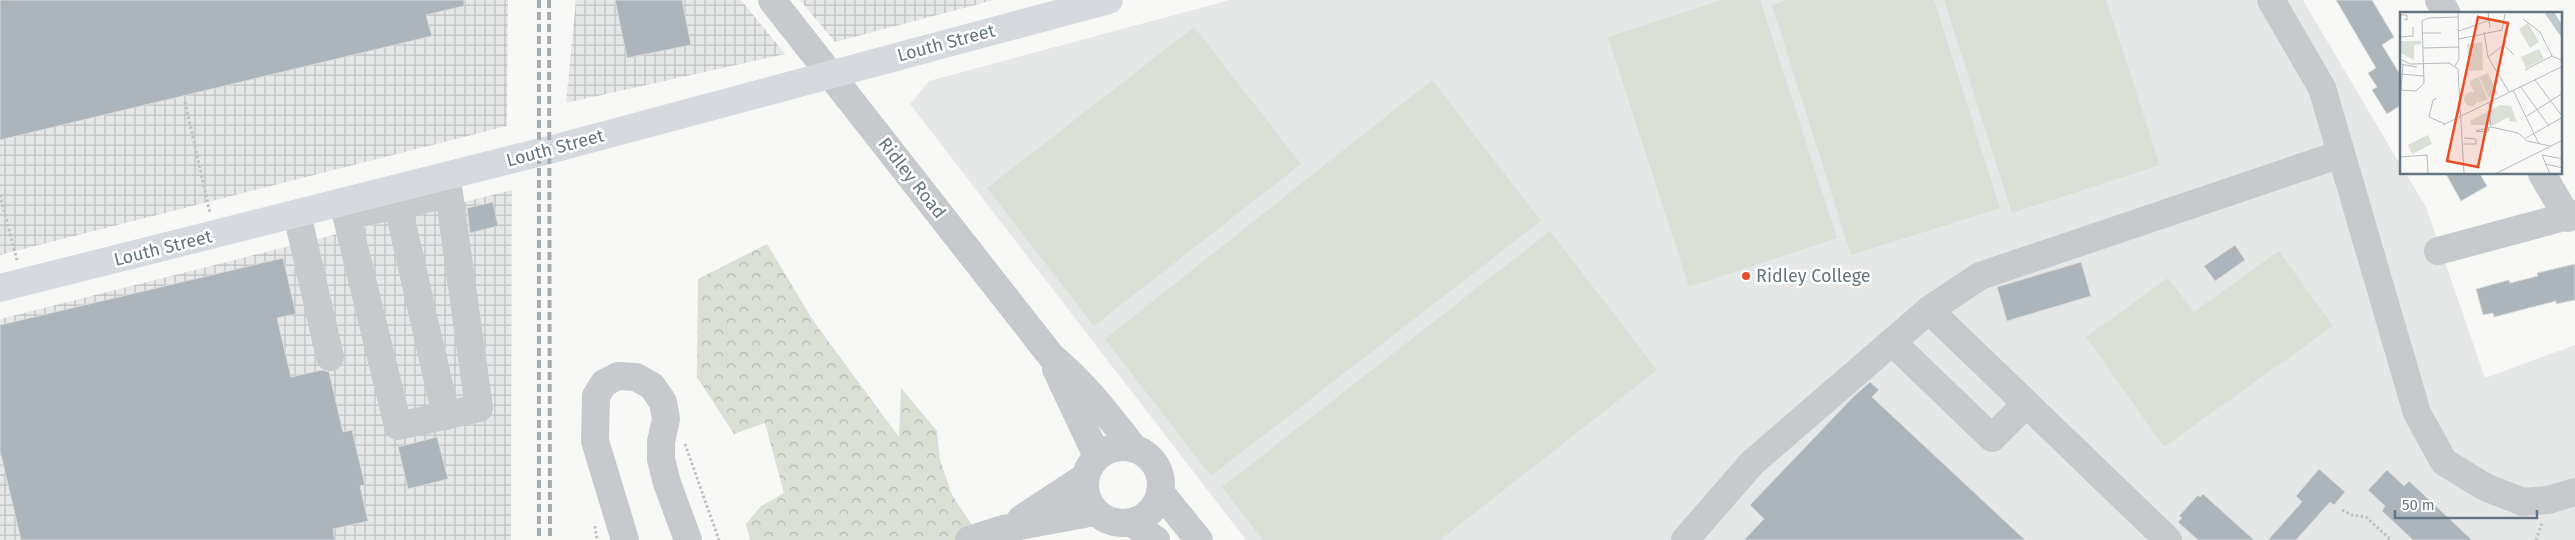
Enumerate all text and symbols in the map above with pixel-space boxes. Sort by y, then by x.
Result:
inset map [2400,12,2562,175]
street label: Louth Street [895,19,998,67]
street label: Louth Street [504,124,607,172]
street label: Ridley Road [874,133,950,223]
street label: Louth Street [112,225,215,271]
place label: Ridley College [1756,265,1871,287]
marker: Ridley College [1740,270,1752,282]
scale bar [2395,488,2538,520]
text: 50 m [2402,496,2435,514]

